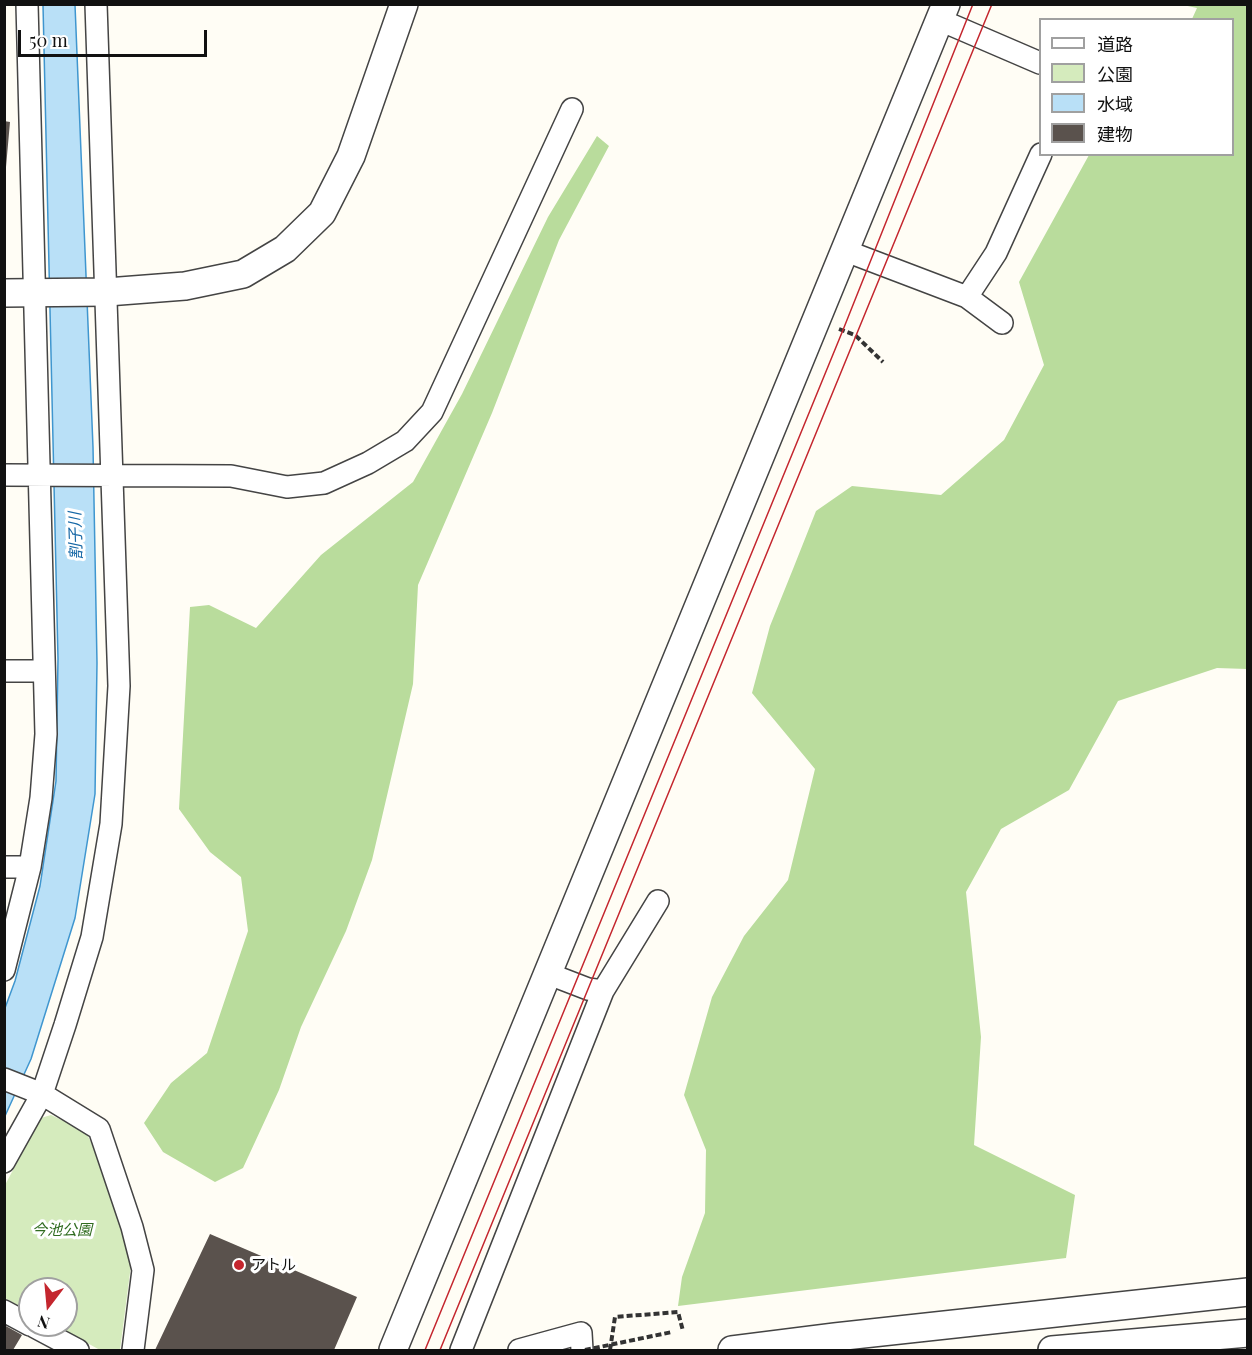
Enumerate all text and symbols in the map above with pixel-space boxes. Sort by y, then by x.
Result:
scale bar [21,18,210,56]
legend [1039,18,1234,156]
text: 50 m [29,28,68,52]
text: 道路 [1097,32,1133,56]
text: 公園 [1097,62,1133,86]
text: 水域 [1097,92,1133,116]
text: 建物 [1097,122,1133,146]
water label: 割子川 [66,512,86,560]
park label: 今池公園 [32,1221,92,1239]
place label: アトル [251,1256,296,1274]
marker: アトル [232,1258,246,1272]
north arrow [18,1277,78,1337]
text: N [35,1311,52,1335]

